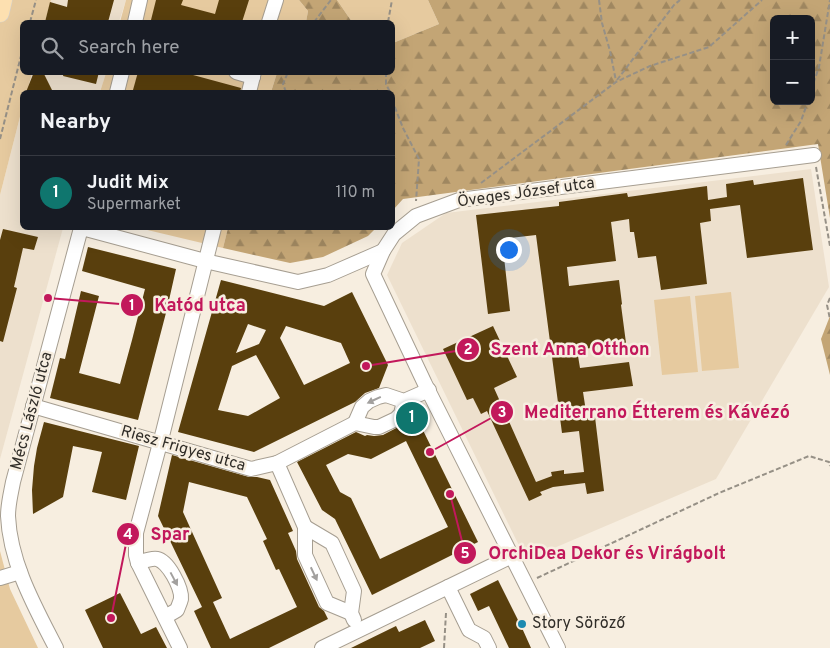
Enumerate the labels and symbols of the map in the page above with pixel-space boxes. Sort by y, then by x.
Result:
street label: Öveges József utca [456,171,596,213]
your location [496,237,522,263]
callout: Katód utca [119,289,255,322]
text: Katód utca [154,295,246,318]
text: 1 [129,297,135,316]
callout: Szent Anna Otthon [455,332,660,365]
text: Szent Anna Otthon [490,339,650,362]
text: 2 [463,341,473,360]
street label: Mécs László utca [7,350,57,472]
callout: Mediterrano Étterem és Kávézó [489,395,800,428]
one-way arrow [367,396,381,404]
pin: 1 [396,399,428,437]
text: Mediterrano Étterem és Kávézó [524,400,790,425]
text: 3 [498,404,507,423]
street label: Riesz Frigyes utca [118,422,248,476]
callout: Spar [116,517,200,550]
text: Spar [150,524,190,547]
text: 4 [123,526,133,545]
callout: OrchiDea Dekor és Virágbolt [453,537,736,570]
text: OrchiDea Dekor és Virágbolt [488,543,726,566]
text: 5 [460,545,470,564]
one-way arrow [310,567,318,581]
one-way arrow [170,572,179,586]
place label: Story Söröző [532,614,626,634]
marker: Story Söröző [516,618,528,630]

